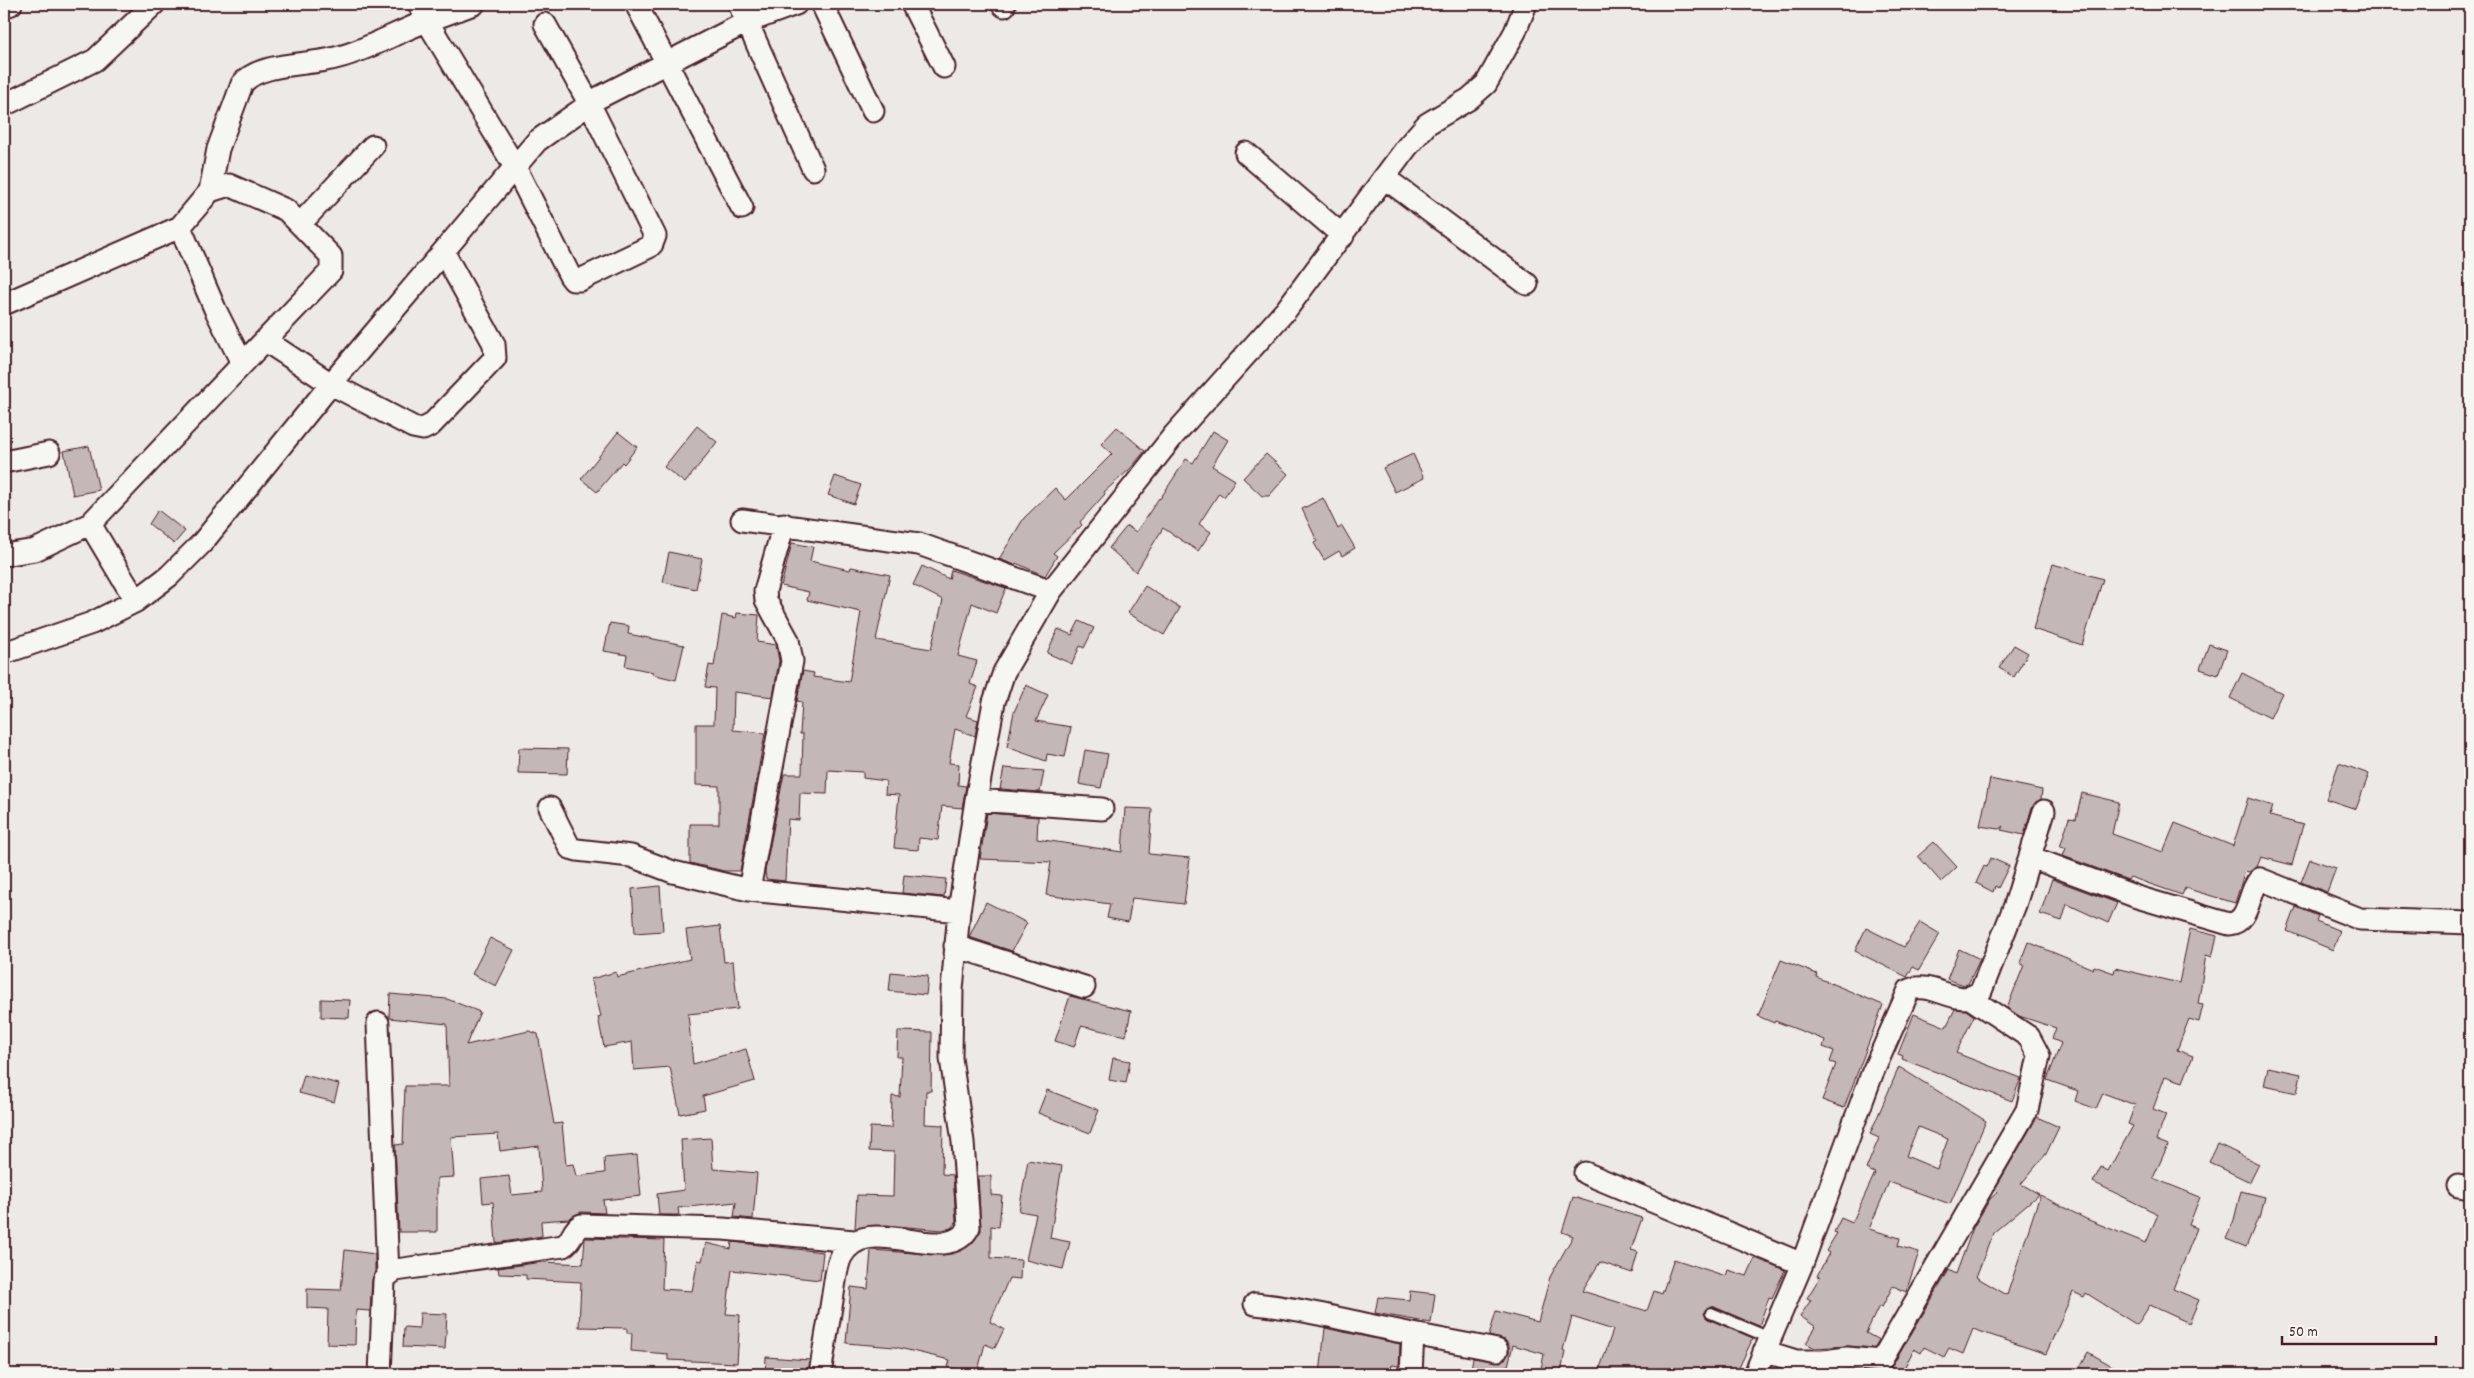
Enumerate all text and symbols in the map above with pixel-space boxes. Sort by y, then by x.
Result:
scale bar [2282,1313,2435,1345]
text: 50 m [2289,1322,2318,1344]

